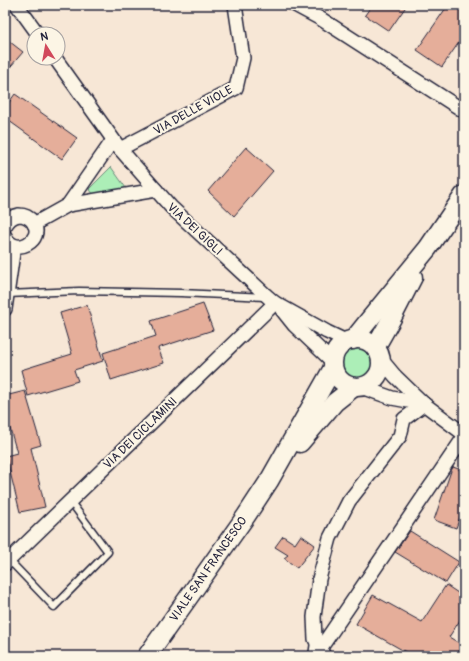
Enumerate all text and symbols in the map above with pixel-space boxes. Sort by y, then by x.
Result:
north arrow [26,26,66,66]
text: N [39,29,50,44]
street label: VIA DELLE VIOLE [151,82,235,138]
street label: VIA DEI GIGLI [164,200,225,259]
street label: VIA DEI CICLAMINI [100,394,180,472]
street label: VIALE SAN FRANCESCO [166,514,251,625]

